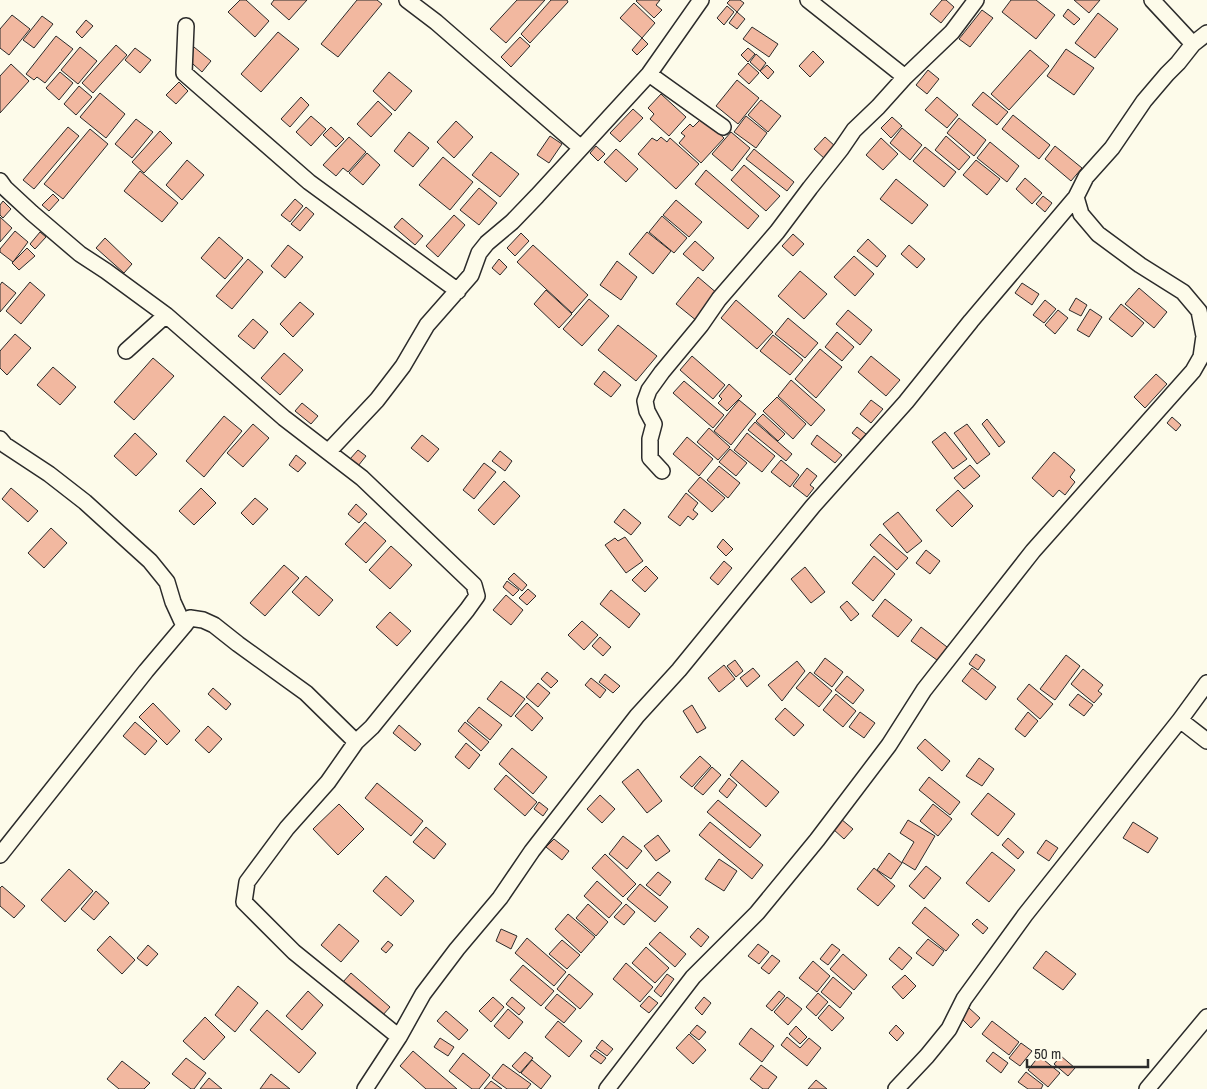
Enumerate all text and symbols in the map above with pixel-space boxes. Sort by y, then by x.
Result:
scale bar [1027,1036,1148,1068]
text: 50 m [1034,1043,1061,1064]

